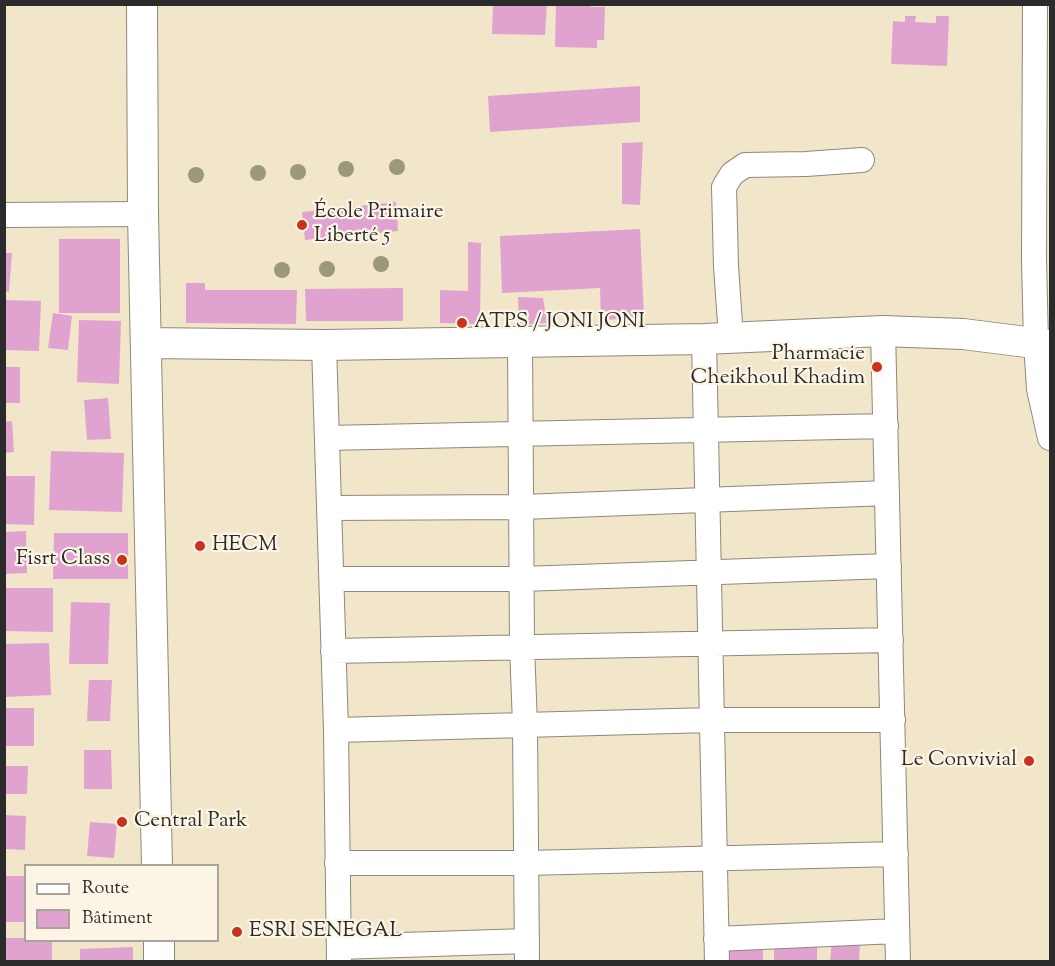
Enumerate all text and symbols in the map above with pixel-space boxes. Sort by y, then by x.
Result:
place label: École Primaire Liberté 5 [314,200,443,250]
marker: École Primaire Liberté 5 [295,218,309,232]
place label: ATPS / JONI JONI [474,310,645,336]
marker: ATPS / JONI JONI [455,316,469,330]
place label: Pharmacie Cheikhoul Khadim [691,342,865,392]
marker: Pharmacie Cheikhoul Khadim [870,360,884,374]
place label: HECM [212,533,278,559]
marker: HECM [193,539,207,553]
place label: Fisrt Class [16,547,110,573]
marker: Fisrt Class [115,553,129,567]
place label: Le Convivial [901,748,1017,774]
marker: Le Convivial [1022,754,1036,768]
place label: Central Park [134,809,248,835]
marker: Central Park [115,815,129,829]
legend [24,864,219,942]
text: Route [82,876,129,902]
text: Bâtiment [82,906,152,932]
place label: ESRI SENEGAL [249,919,402,945]
marker: ESRI SENEGAL [230,925,244,939]

